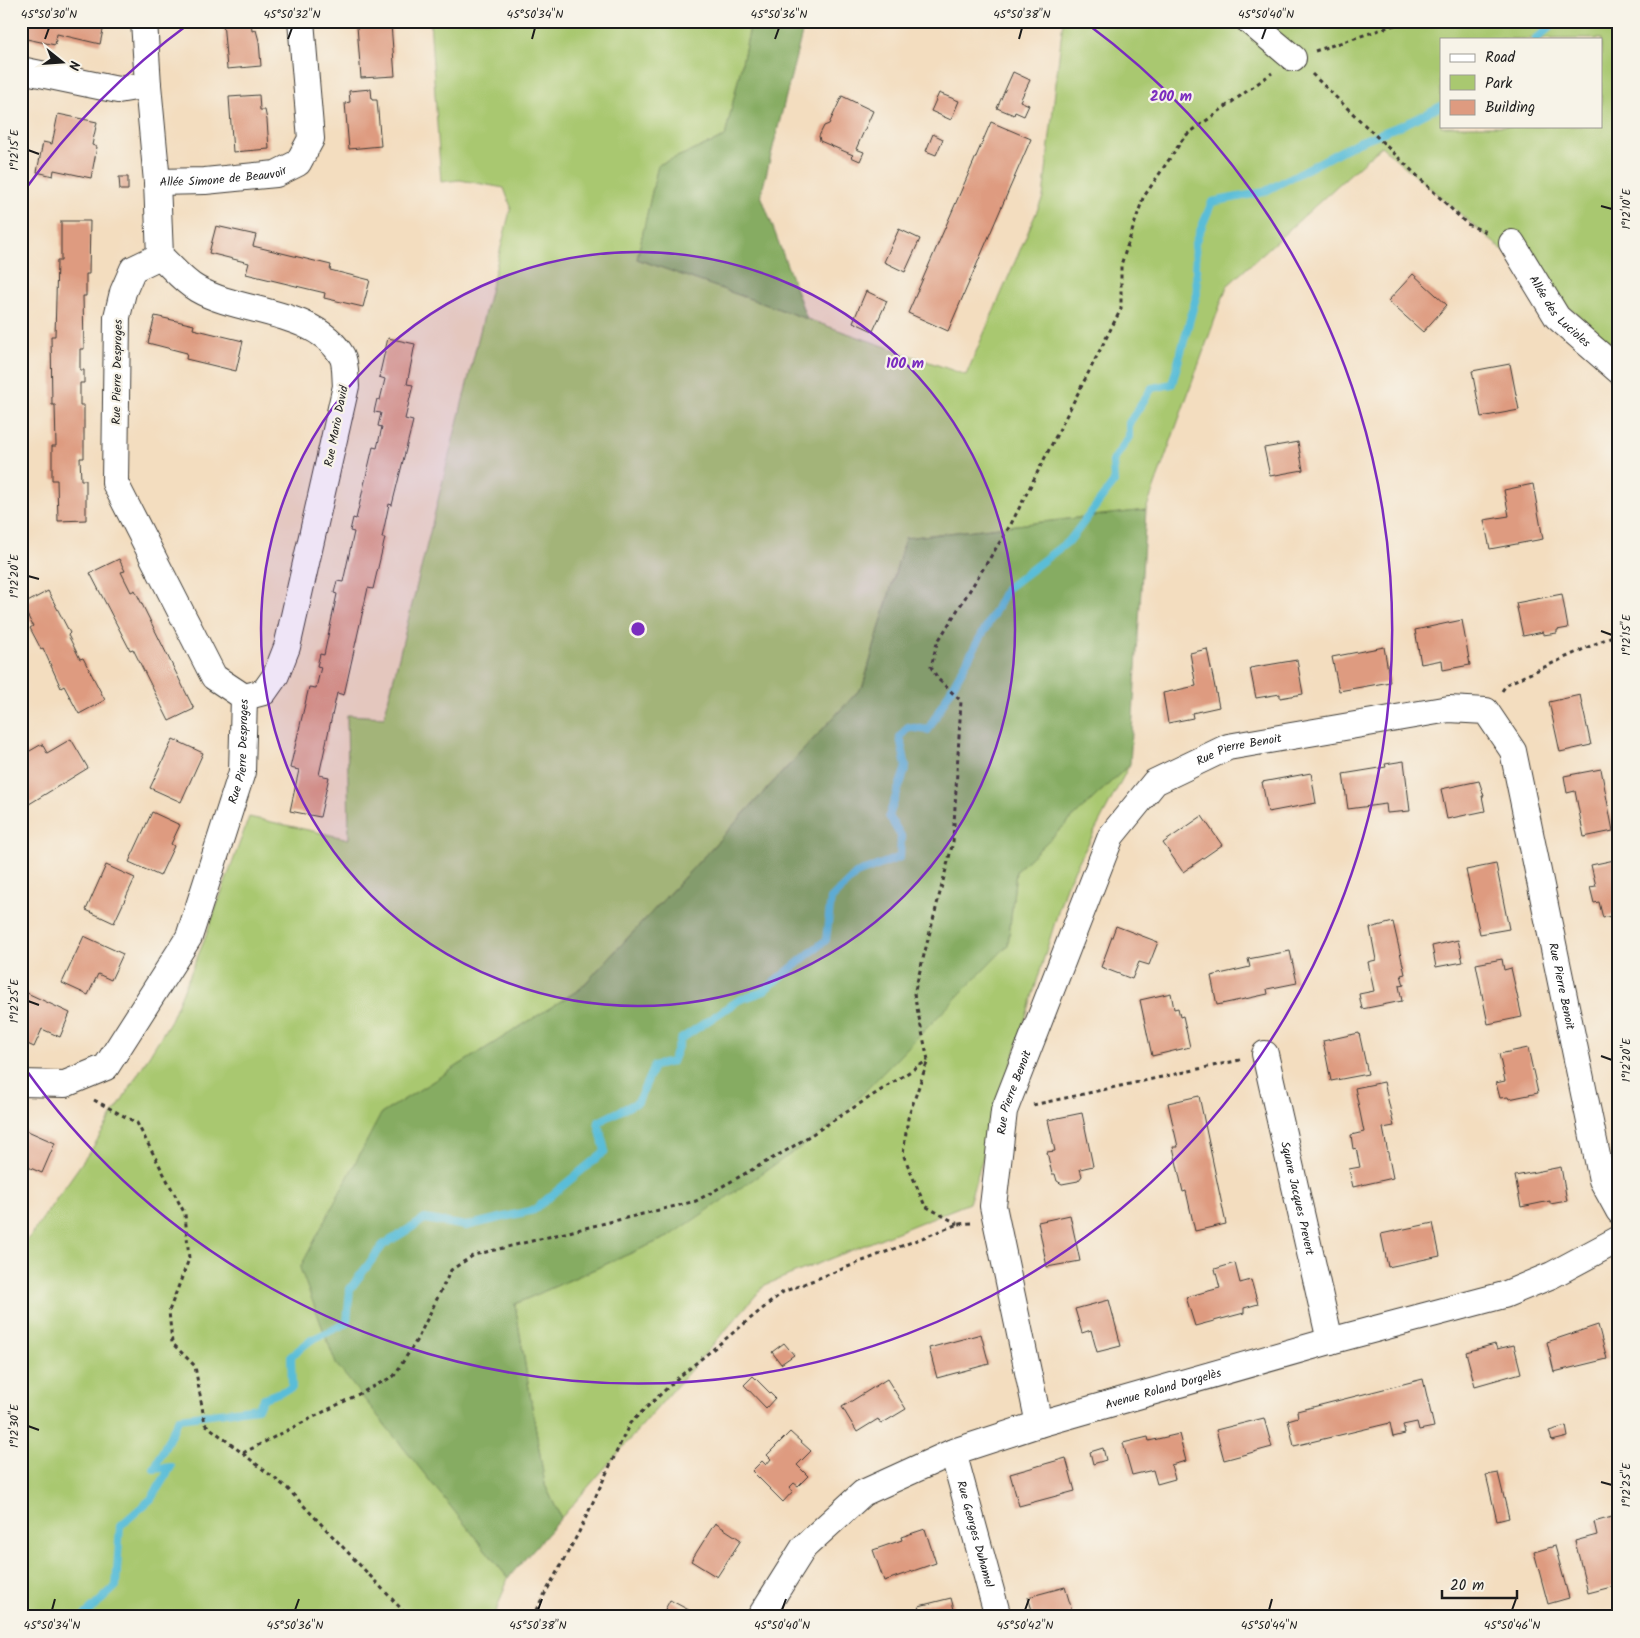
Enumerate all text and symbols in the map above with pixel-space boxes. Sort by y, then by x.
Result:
text: 45°50'30"N [21,5,77,24]
text: 45°50'32"N [263,5,321,24]
text: 45°50'34"N [507,5,563,24]
text: 45°50'36"N [751,5,807,24]
text: 45°50'38"N [993,5,1051,24]
text: 45°50'40"N [1238,5,1294,24]
north arrow [38,38,88,88]
legend [1440,38,1602,128]
text: Road [1485,46,1516,70]
text: N [62,58,85,73]
text: Park [1485,72,1513,96]
text: 200 m [1150,85,1192,109]
text: Building [1485,96,1535,120]
text: 1°12'15"E [5,128,24,171]
street label: Allée Simone de Beauvoir [160,161,291,192]
text: 1°12'10"E [1617,187,1636,230]
street label: Allée des Lucioles [1524,272,1595,352]
street label: Rue Pierre Desproges [107,319,128,425]
text: 100 m [886,352,924,376]
street label: Rue Mario David [319,383,354,468]
text: 1°12'20"E [5,553,24,598]
text: 1°12'15"E [1617,613,1636,656]
centre of rings [629,620,647,638]
street label: Rue Pierre Desproges [223,699,254,806]
street label: Rue Pierre Benoit [1193,729,1283,771]
street label: Rue Pierre Benoit [1543,941,1580,1032]
text: 1°12'25"E [5,978,24,1023]
text: 1°12'20"E [1617,1037,1636,1082]
street label: Rue Pierre Benoit [992,1047,1037,1136]
street label: Square Jacques Prevert [1275,1140,1319,1258]
street label: Avenue Roland Dorgelès [1103,1363,1224,1415]
text: 1°12'30"E [5,1403,24,1448]
text: 1°12'25"E [1617,1462,1636,1507]
street label: Rue Georges Duhamel [951,1479,999,1590]
scale bar [1442,1568,1518,1600]
text: 20 m [1450,1574,1484,1598]
text: 45°50'34"N [24,1616,80,1635]
text: 45°50'36"N [267,1616,323,1635]
text: 45°50'38"N [509,1616,567,1635]
text: 45°50'40"N [754,1616,810,1635]
text: 45°50'42"N [997,1616,1054,1635]
text: 45°50'44"N [1241,1616,1297,1635]
text: 45°50'46"N [1484,1616,1540,1635]

